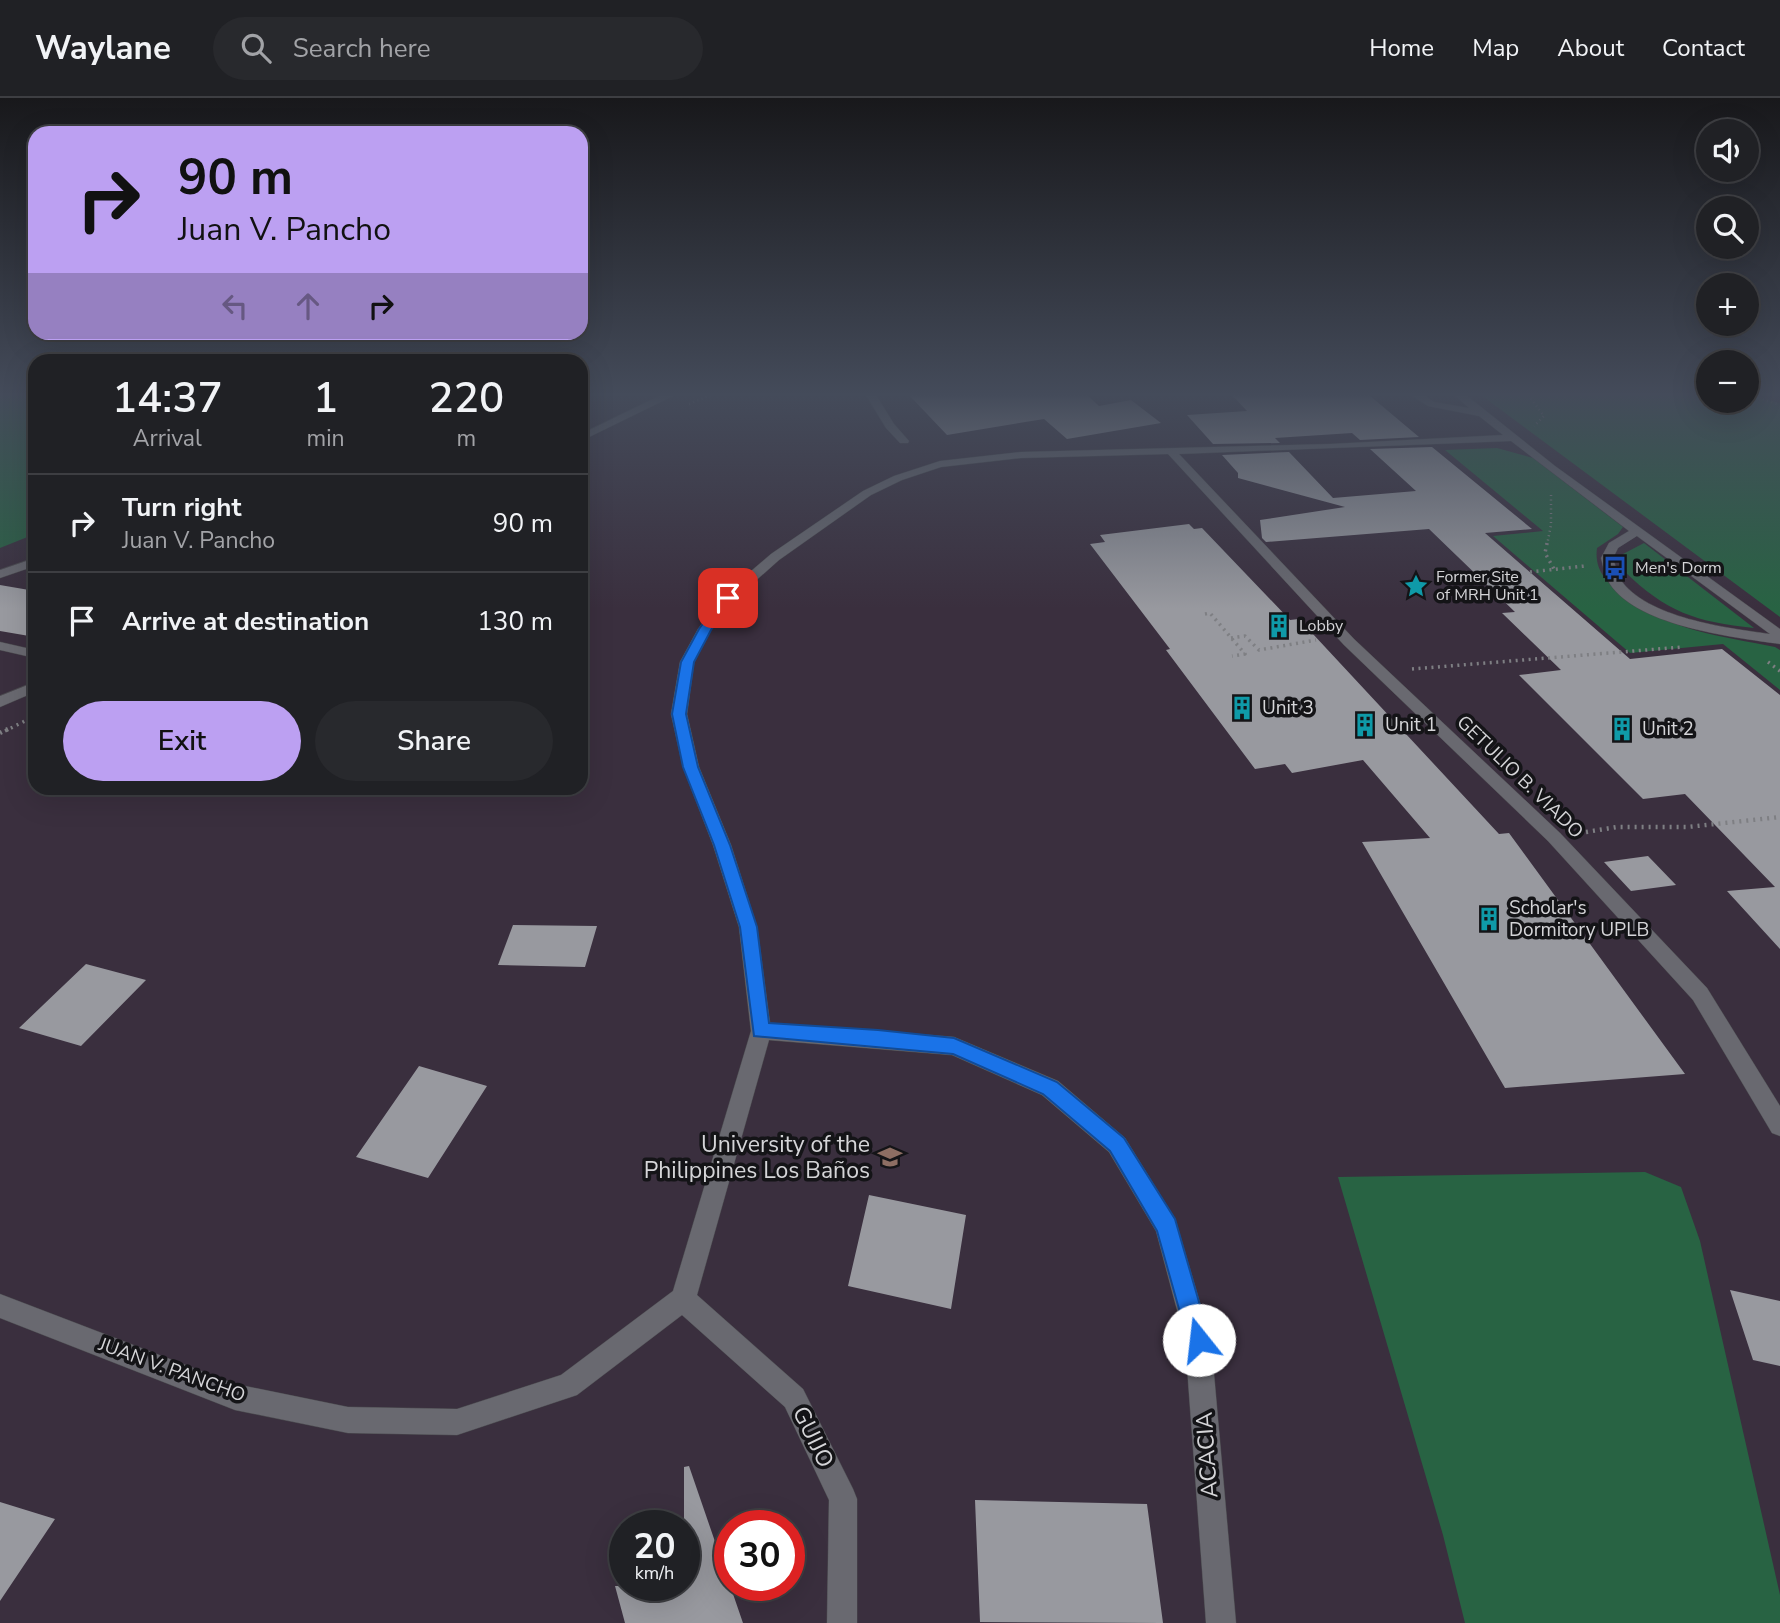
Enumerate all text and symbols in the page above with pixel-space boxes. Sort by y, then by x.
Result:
search box [213,17,703,80]
text: Waylane [35,26,171,71]
icon: search [237,29,275,67]
text: Search here [293,31,431,66]
text: Home [1369,32,1434,64]
text: Map [1472,32,1519,64]
text: About [1557,32,1624,64]
text: Contact [1662,32,1745,64]
map controls [1696,119,1759,413]
button: sound [1696,119,1759,182]
text: 90 m [178,144,293,211]
icon: right [63,154,154,245]
button: search [1696,196,1759,259]
text: Juan V. Pancho [178,208,391,251]
button: + [1696,273,1759,336]
icon: left [216,287,254,325]
icon: ahead [289,287,327,325]
icon: right [362,287,400,325]
button: − [1696,350,1759,413]
text: 14:37 [112,370,223,427]
text: 1 [313,370,338,427]
text: 220 [428,370,504,427]
text: Arrival [133,423,202,454]
text: min [307,423,345,454]
text: m [456,423,476,454]
text: Turn right [122,490,241,525]
icon: right [63,504,101,542]
text: 90 m [493,506,553,541]
text: Juan V. Pancho [122,525,275,556]
bus stop icon: Men's Dorm [1601,554,1629,582]
place label: Men's Dorm [1635,557,1722,579]
place label: Former Site of MRH Unit 1 [1436,566,1539,606]
pin [698,568,758,628]
place icon: Former Site of MRH Unit 1 [1402,572,1430,600]
icon: arrive [709,579,747,617]
icon: arrive [63,602,101,640]
text: Arrive at destination [122,604,369,639]
text: 130 m [477,604,553,639]
building icon: Lobby [1265,612,1293,640]
place label: Lobby [1299,615,1344,637]
building icon: Unit 3 [1228,694,1256,722]
place label: Unit 3 [1262,695,1314,721]
button: Exit [63,701,301,781]
button: Share [315,701,553,781]
street label: GETULIO B. VIADO [1451,710,1589,844]
building icon: Unit 1 [1351,711,1379,739]
place label: Unit 1 [1385,712,1437,738]
building icon: Unit 2 [1608,715,1636,743]
place label: Unit 2 [1642,716,1694,742]
place label: Scholar's Dormitory UPLB [1509,895,1649,943]
building icon: Scholar's Dormitory UPLB [1475,905,1503,933]
place label: University of the Philippines Los Baños [644,1129,870,1186]
school or university icon: University of the Philippines Los Baños [876,1143,904,1171]
position arrow [1162,1303,1236,1377]
street label: JUAN V. PANCHO [94,1331,249,1409]
street label: GUIJO [785,1401,841,1473]
street label: ACACIA [1189,1411,1225,1499]
speed limit sign: 30 [714,1510,805,1601]
text: 20 [633,1523,676,1570]
text: km/h [635,1561,674,1585]

